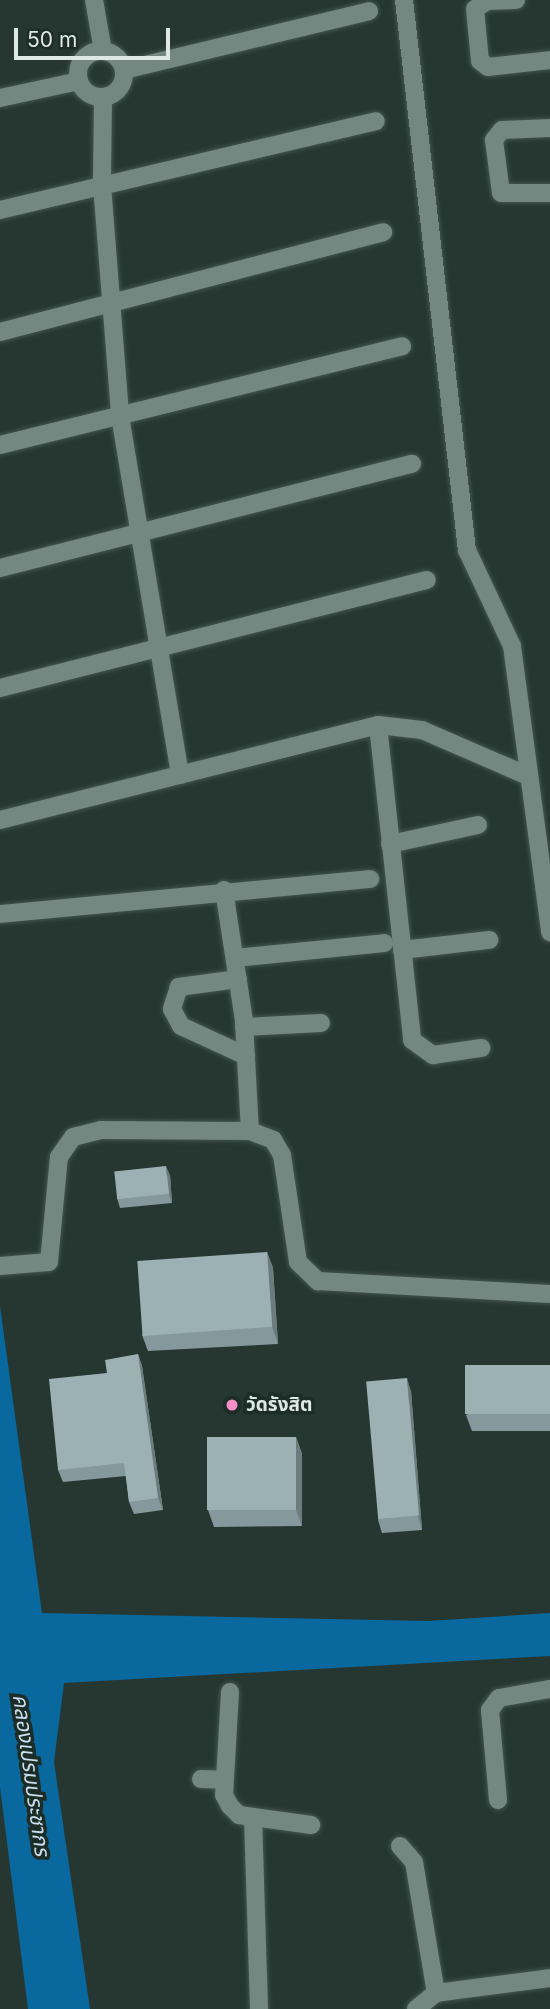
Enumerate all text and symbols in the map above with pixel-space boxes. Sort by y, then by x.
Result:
scale bar [18,14,173,58]
text: 50 m [27,27,77,52]
place label: วัดรังสิต [246,1394,312,1416]
marker: วัดรังสิต [224,1397,240,1413]
water label: คลองเปรมประชากร [7,1693,55,1857]

